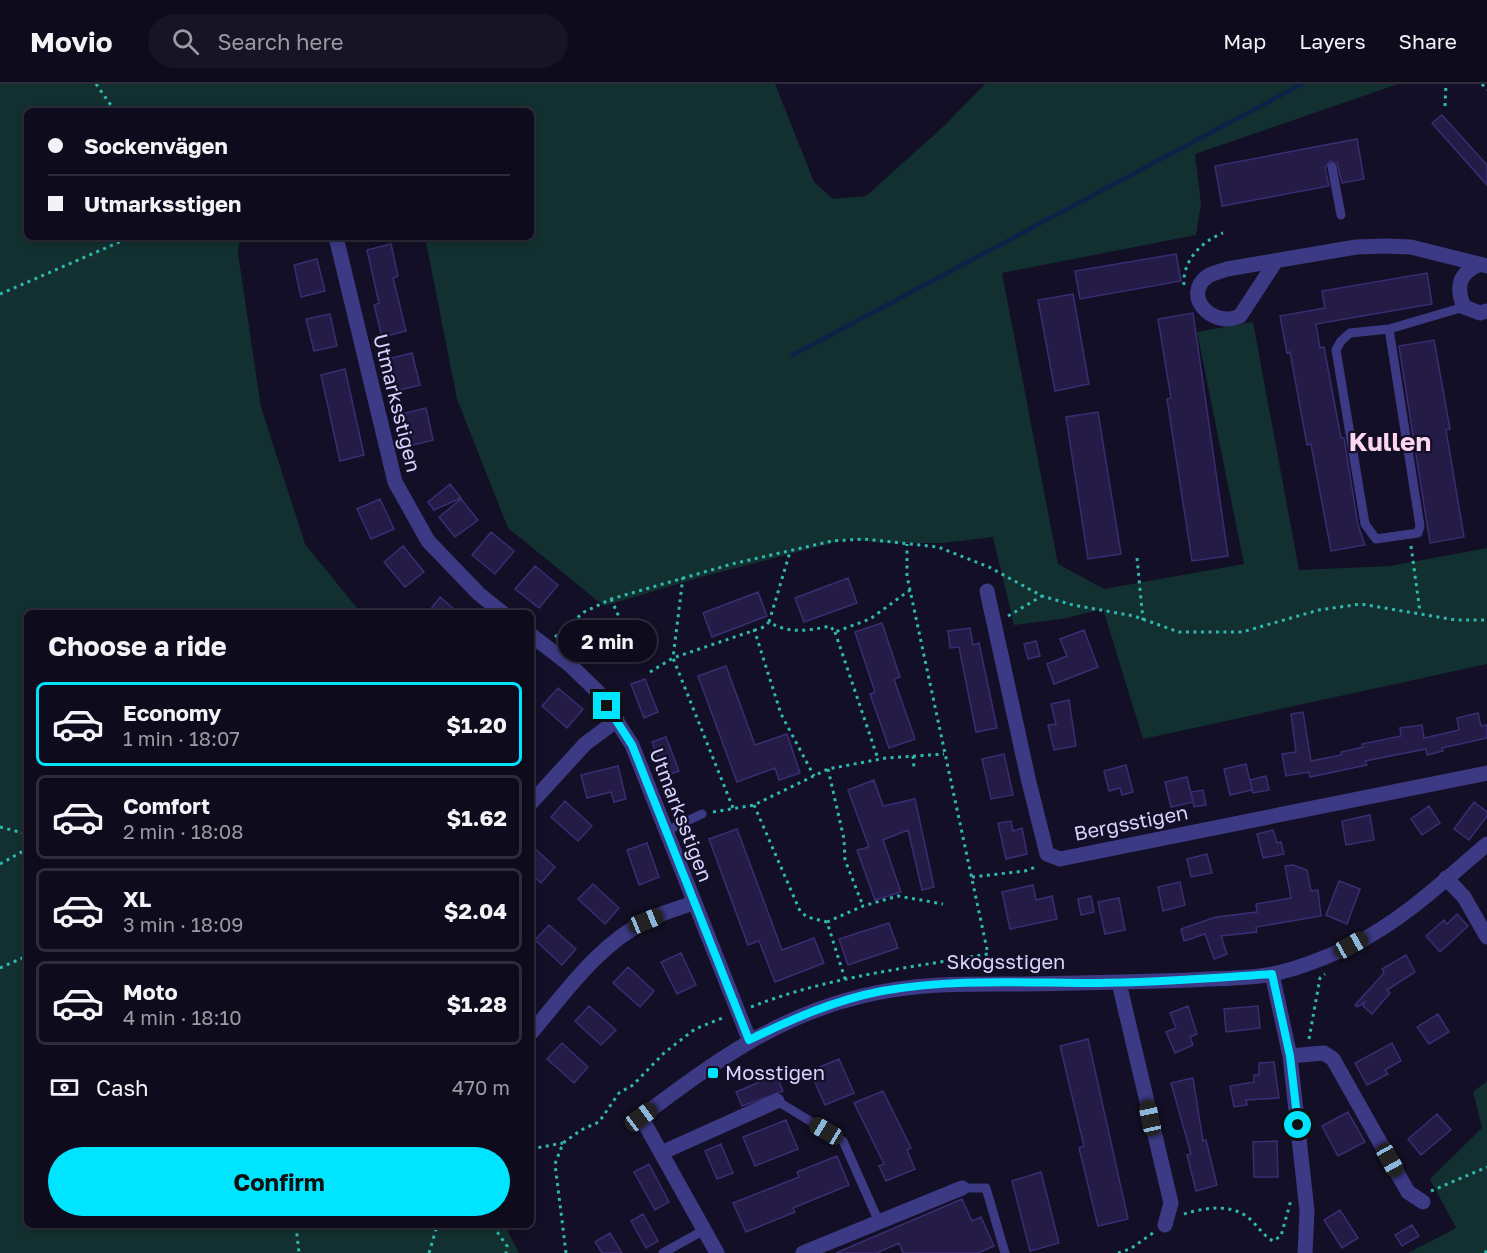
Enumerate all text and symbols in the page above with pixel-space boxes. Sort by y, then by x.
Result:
search box [148,14,568,68]
text: Movio [30,25,112,58]
icon: search [169,25,202,58]
text: Search here [217,28,344,55]
text: Map [1223,28,1266,54]
text: Layers [1299,28,1366,54]
text: Share [1399,28,1457,54]
text: Sockenvägen [84,132,228,159]
text: Utmarksstigen [84,190,241,217]
street label: Utmarksstigen [369,331,427,474]
district label: Kullen [1349,426,1431,457]
callout: 2 min [558,619,656,661]
text: 2 min [581,629,634,653]
text: Choose a ride [48,630,227,662]
route end [593,692,620,719]
icon: car [51,697,105,751]
text: Economy [123,699,221,726]
text: $1.20 [446,711,507,738]
text: 1 min · 18:07 [123,726,240,750]
street label: Utmarksstigen [645,744,718,885]
icon: car [51,790,105,844]
text: Comfort [123,792,210,819]
street label: Bergsstigen [1072,799,1190,845]
text: $1.62 [446,804,507,831]
text: 2 min · 18:08 [123,819,243,843]
icon: car [51,883,105,937]
text: XL [123,885,151,912]
text: $2.04 [444,897,507,924]
car [626,906,666,936]
text: 3 min · 18:09 [123,912,243,936]
car [1331,928,1371,962]
street label: Skogsstigen [947,949,1065,973]
icon: car [51,976,105,1030]
text: Moto [123,978,178,1005]
text: $1.28 [446,990,507,1017]
text: 4 min · 18:10 [123,1005,242,1029]
place label: Mosstigen [725,1060,825,1084]
marker: Mosstigen [706,1066,720,1080]
icon: cash [48,1071,81,1104]
text: Cash [96,1074,149,1101]
text: 470 m [452,1075,510,1099]
car [621,1099,661,1135]
car [1137,1099,1163,1137]
route start [1284,1111,1311,1138]
car [806,1114,846,1148]
car [1373,1140,1407,1180]
button: Confirm [48,1147,510,1216]

